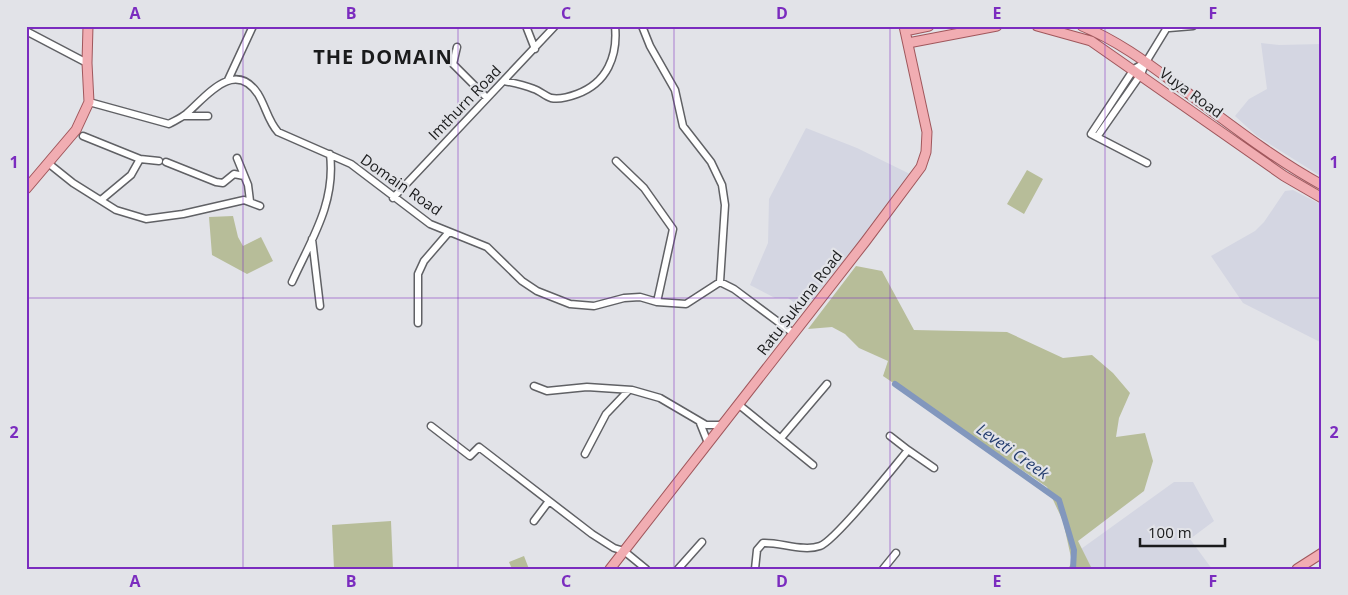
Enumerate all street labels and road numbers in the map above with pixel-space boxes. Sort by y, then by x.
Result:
street label: Imthurn Road [423,61,505,144]
street label: Vuya Road [1156,62,1227,122]
street label: Domain Road [357,149,446,220]
street label: Ratu Sukuna Road [752,246,846,359]

